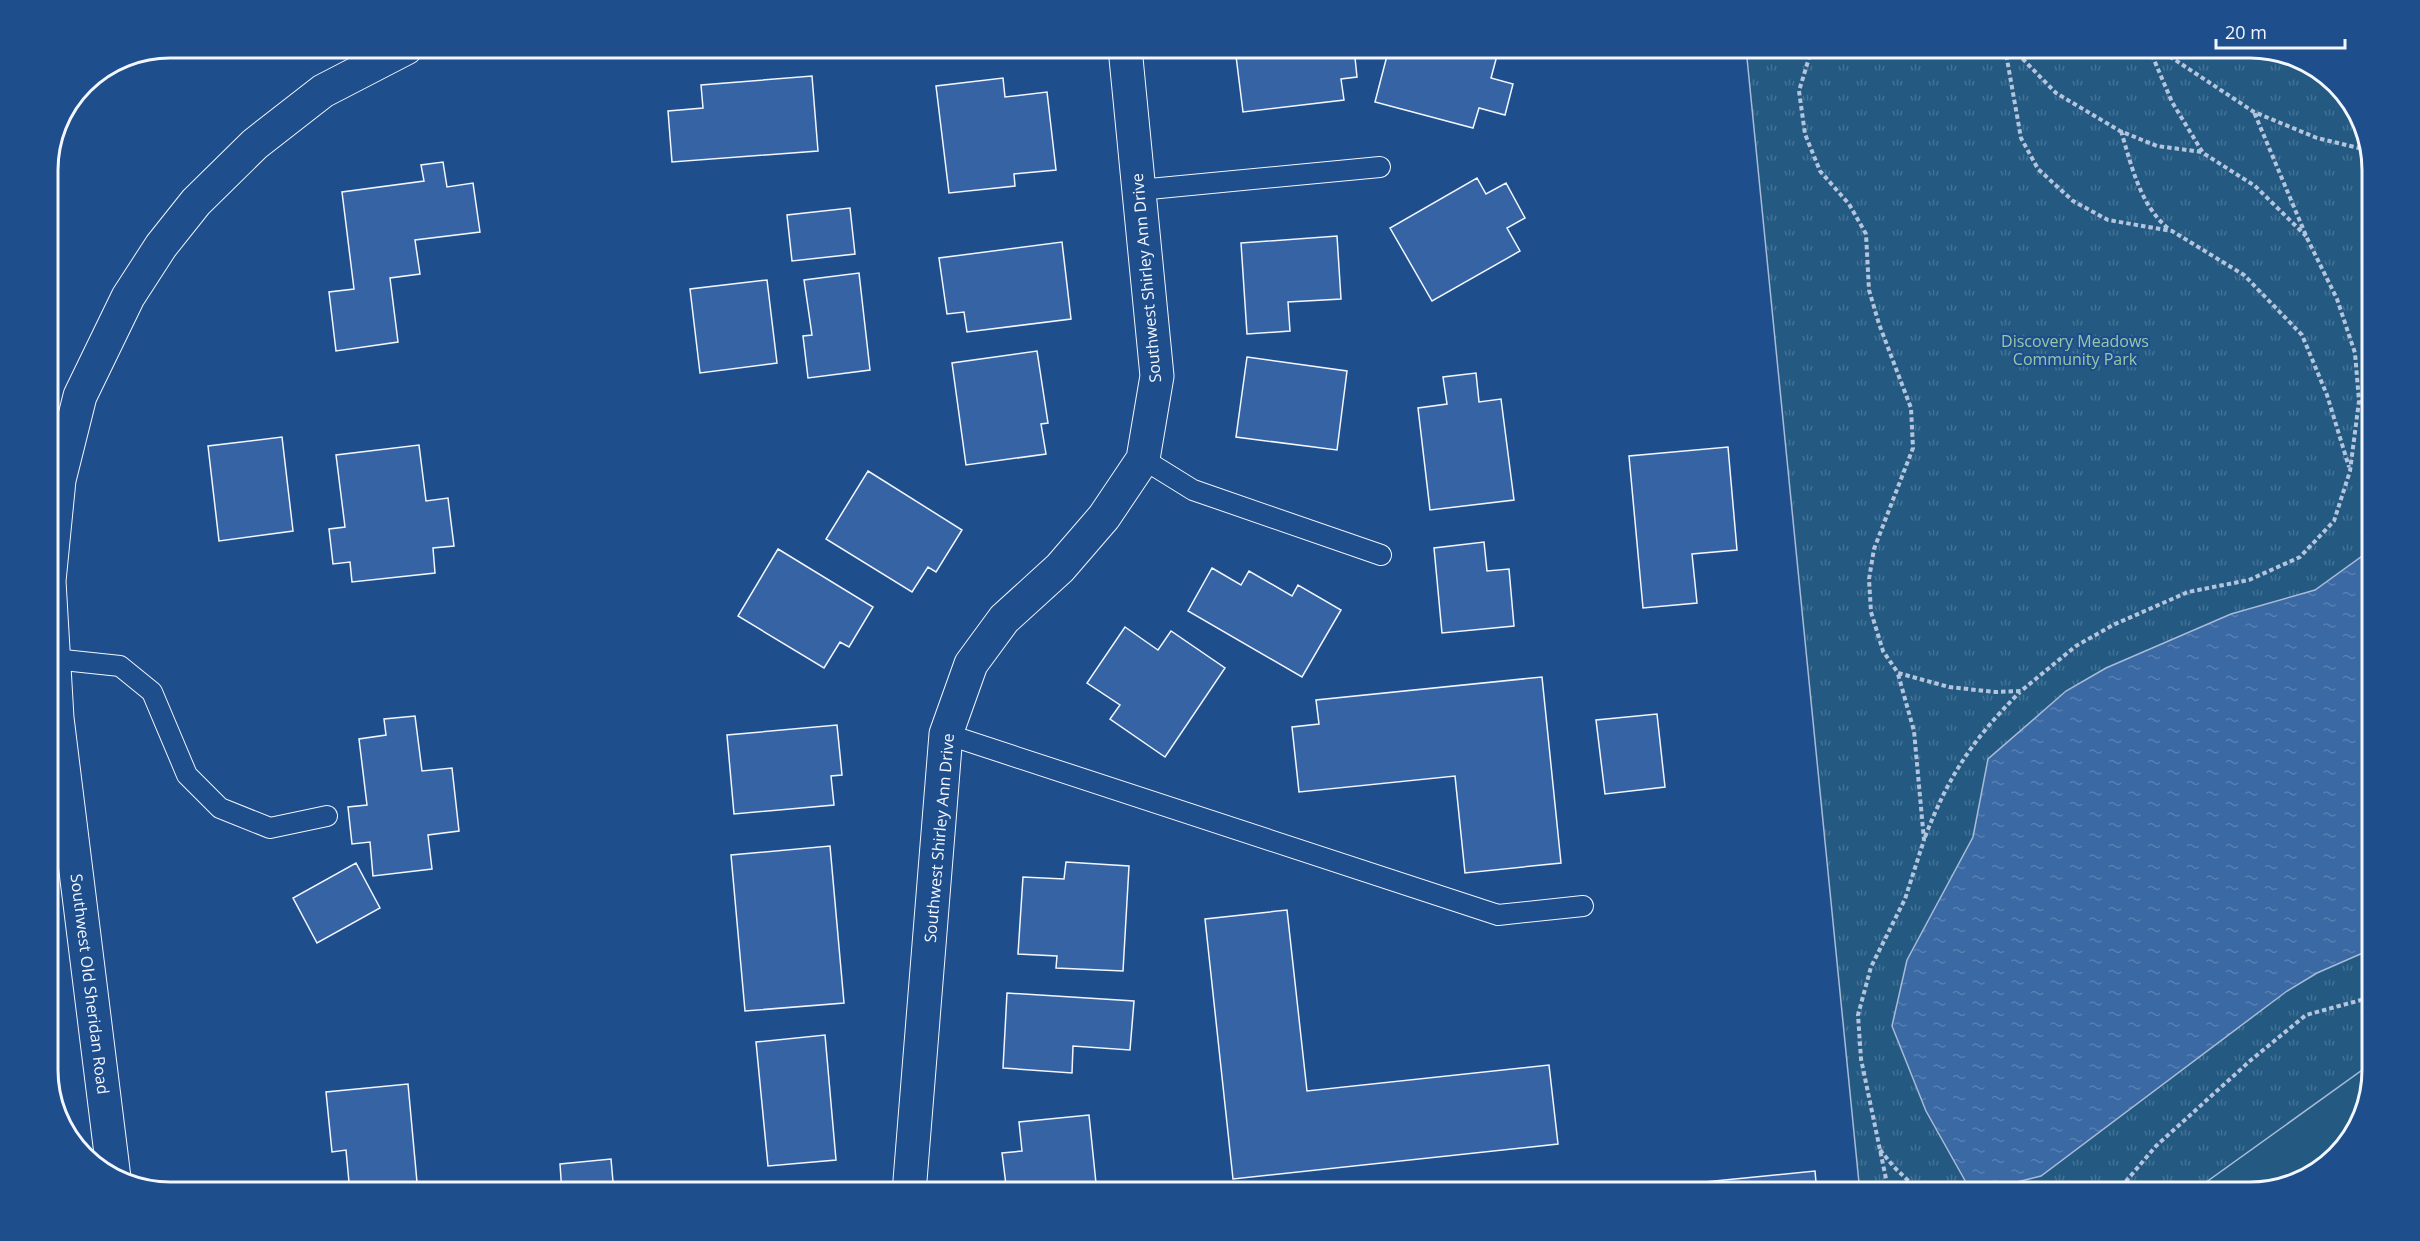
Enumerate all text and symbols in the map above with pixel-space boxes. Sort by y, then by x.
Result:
scale bar [2216,12,2345,50]
text: 20 m [2225,20,2267,44]
street label: Southwest Shirley Ann Drive [1126,172,1166,384]
park label: Discovery Meadows Community Park [2001,330,2149,370]
street label: Southwest Shirley Ann Drive [919,732,959,944]
street label: Southwest Old Sheridan Road [66,872,114,1096]

